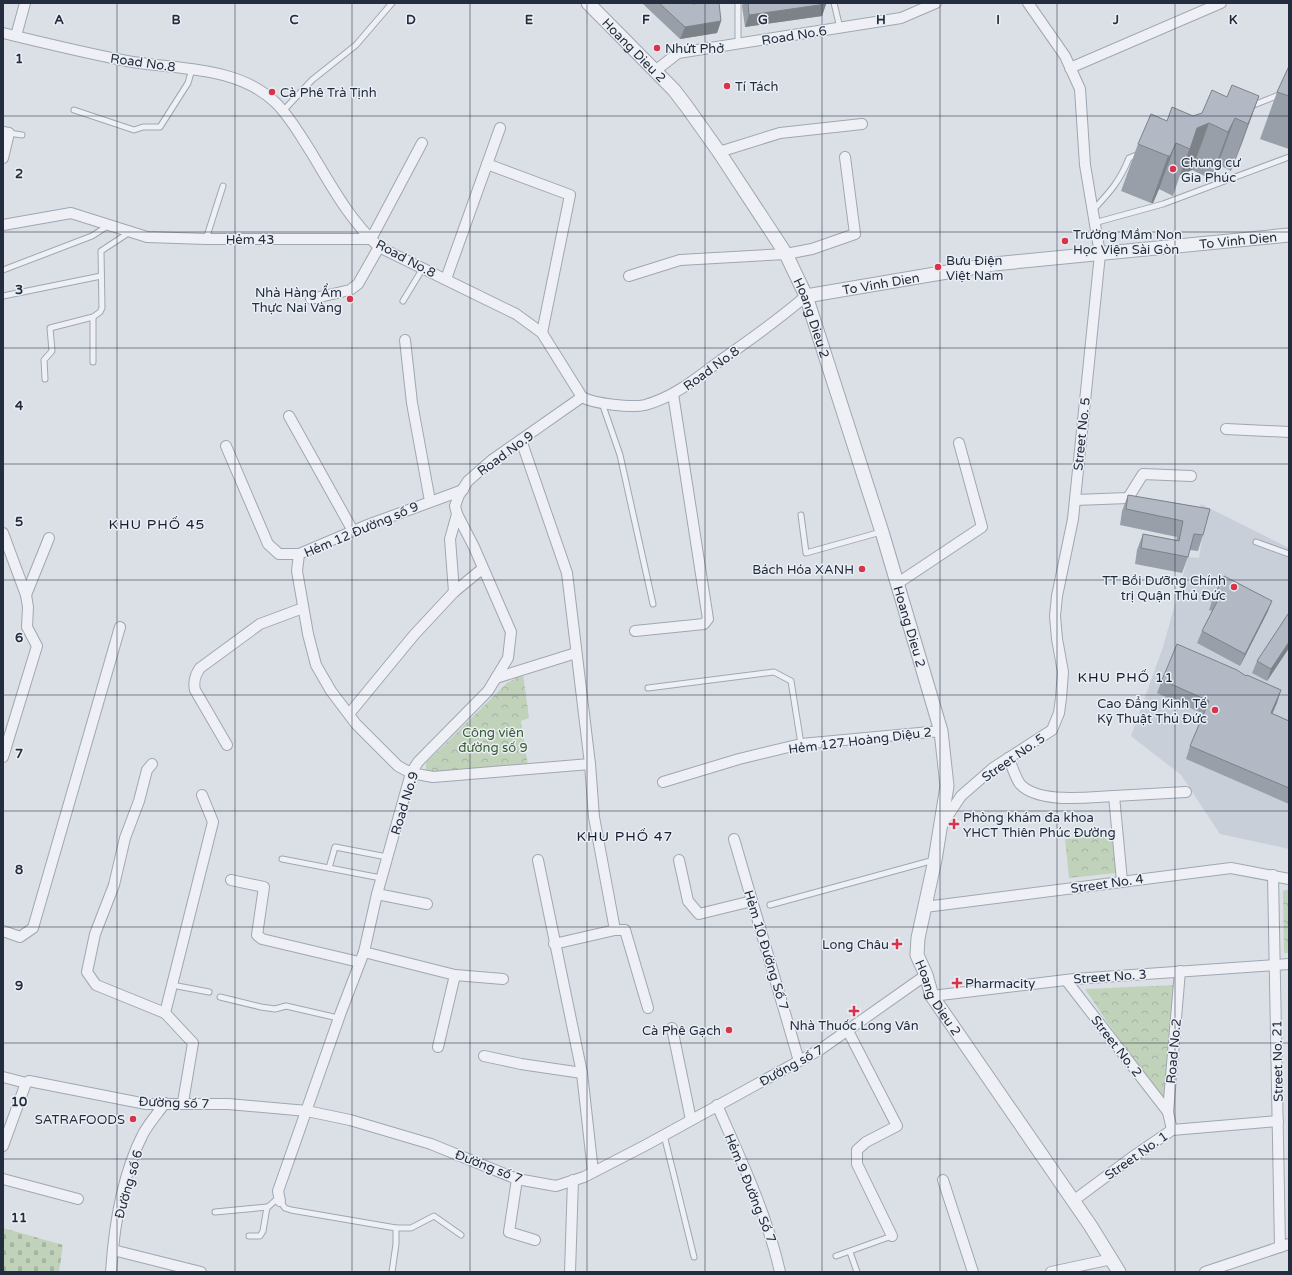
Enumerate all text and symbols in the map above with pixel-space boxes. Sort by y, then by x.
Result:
text: A [54,12,64,28]
text: B [171,12,181,28]
text: C [289,12,299,28]
text: D [406,12,416,28]
text: E [525,12,533,28]
text: F [642,12,650,28]
text: G [758,12,768,28]
text: H [876,12,886,28]
text: I [996,12,1000,28]
text: J [1112,12,1119,28]
text: K [1229,12,1238,28]
street label: Hoang Dieu 2 [598,15,669,86]
street label: Road No.6 [760,23,828,49]
place label: Nhứt Phở [665,41,724,57]
marker: Nhứt Phở [652,43,662,53]
text: 1 [15,51,23,67]
street label: Road No.8 [109,51,176,75]
place label: Tí Tách [735,79,778,95]
marker: Tí Tách [722,81,732,91]
place label: Cà Phê Trà Tịnh [280,85,377,101]
marker: Cà Phê Trà Tịnh [267,87,277,97]
place label: Chung cư Gia Phúc [1181,155,1241,186]
marker: Chung cư Gia Phúc [1168,164,1178,174]
text: 2 [15,166,23,182]
place label: Trường Mầm Non Học Viện Sài Gòn [1073,227,1182,258]
street label: To Vinh Dien [1199,229,1278,253]
street label: Hẻm 43 [226,232,274,248]
street label: Road No.8 [373,236,438,281]
marker: Trường Mầm Non Học Viện Sài Gòn [1060,236,1070,246]
place label: Bưu Điện Việt Nam [946,253,1004,284]
marker: Bưu Điện Việt Nam [933,262,943,272]
street label: To Vinh Dien [841,270,921,299]
street label: Hoang Dieu 2 [789,275,832,360]
text: 3 [15,282,23,298]
place label: Nhà Hàng Ẩm Thực Nai Vàng [252,283,342,316]
marker: Nhà Hàng Ẩm Thực Nai Vàng [345,294,355,304]
street label: Road No.8 [680,343,743,395]
street label: Street No. 5 [1070,397,1094,471]
text: 4 [15,398,24,414]
street label: Road No.9 [474,428,537,480]
street label: Hẻm 12 Đường số 9 [302,499,421,561]
text: 5 [15,514,23,530]
district label: KHU PHỐ 45 [109,516,205,533]
place label: Bách Hóa XANH [752,562,854,578]
marker: Bách Hóa XANH [857,564,867,574]
place label: TT Bồi Dưỡng Chính trị Quận Thủ Đức [1102,573,1226,604]
marker: TT Bồi Dưỡng Chính trị Quận Thủ Đức [1229,582,1239,592]
street label: Hoang Dieu 2 [889,584,929,669]
text: 6 [15,630,23,646]
district label: KHU PHỐ 11 [1078,669,1174,686]
place label: Cao Đẳng Kinh Tế Kỹ Thuật Thủ Đức [1097,696,1207,727]
marker: Cao Đẳng Kinh Tế Kỹ Thuật Thủ Đức [1210,705,1220,715]
street label: Hẻm 127 Hoàng Diệu 2 [788,724,933,758]
park label: Công viên đường số 9 [458,725,528,756]
street label: Street No. 5 [979,730,1048,785]
text: 7 [15,746,23,762]
street label: Road No.9 [388,770,422,837]
place label: Phòng khám đa khoa YHCT Thiên Phúc Đường [963,810,1116,841]
marker: Phòng khám đa khoa YHCT Thiên Phúc Đường [948,818,960,830]
district label: KHU PHỐ 47 [577,828,673,845]
text: 8 [15,862,23,878]
street label: Street No. 4 [1070,871,1145,897]
street label: Hẻm 10 Đường Số 7 [740,888,792,1012]
place label: Long Châu [822,937,889,953]
marker: Long Châu [892,939,902,949]
street label: Hoang Dieu 2 [911,957,964,1039]
street label: Street No. 3 [1073,966,1147,988]
place label: Pharmacity [965,976,1035,992]
text: 9 [15,978,23,994]
marker: Pharmacity [952,978,962,988]
marker: Nhà Thuốc Long Vân [849,1006,859,1016]
street label: Street No. 2 [1087,1013,1145,1081]
place label: Nhà Thuốc Long Vân [789,1018,919,1034]
street label: Road No.2 [1163,1018,1185,1084]
street label: Street No. 21 [1269,1020,1287,1102]
place label: Cà Phê Gạch [642,1023,721,1039]
marker: Cà Phê Gạch [724,1025,734,1035]
street label: Đường số 7 [757,1042,826,1090]
text: 10 [11,1094,27,1110]
street label: Đường số 7 [138,1094,210,1112]
place label: SATRAFOODS [35,1112,125,1128]
marker: SATRAFOODS [128,1114,138,1124]
street label: Street No. 1 [1102,1128,1171,1183]
street label: Hẻm 9 Đường Số 7 [721,1131,779,1245]
street label: Đường số 7 [453,1147,525,1187]
street label: Đường số 6 [112,1148,146,1221]
text: 11 [11,1210,27,1226]

